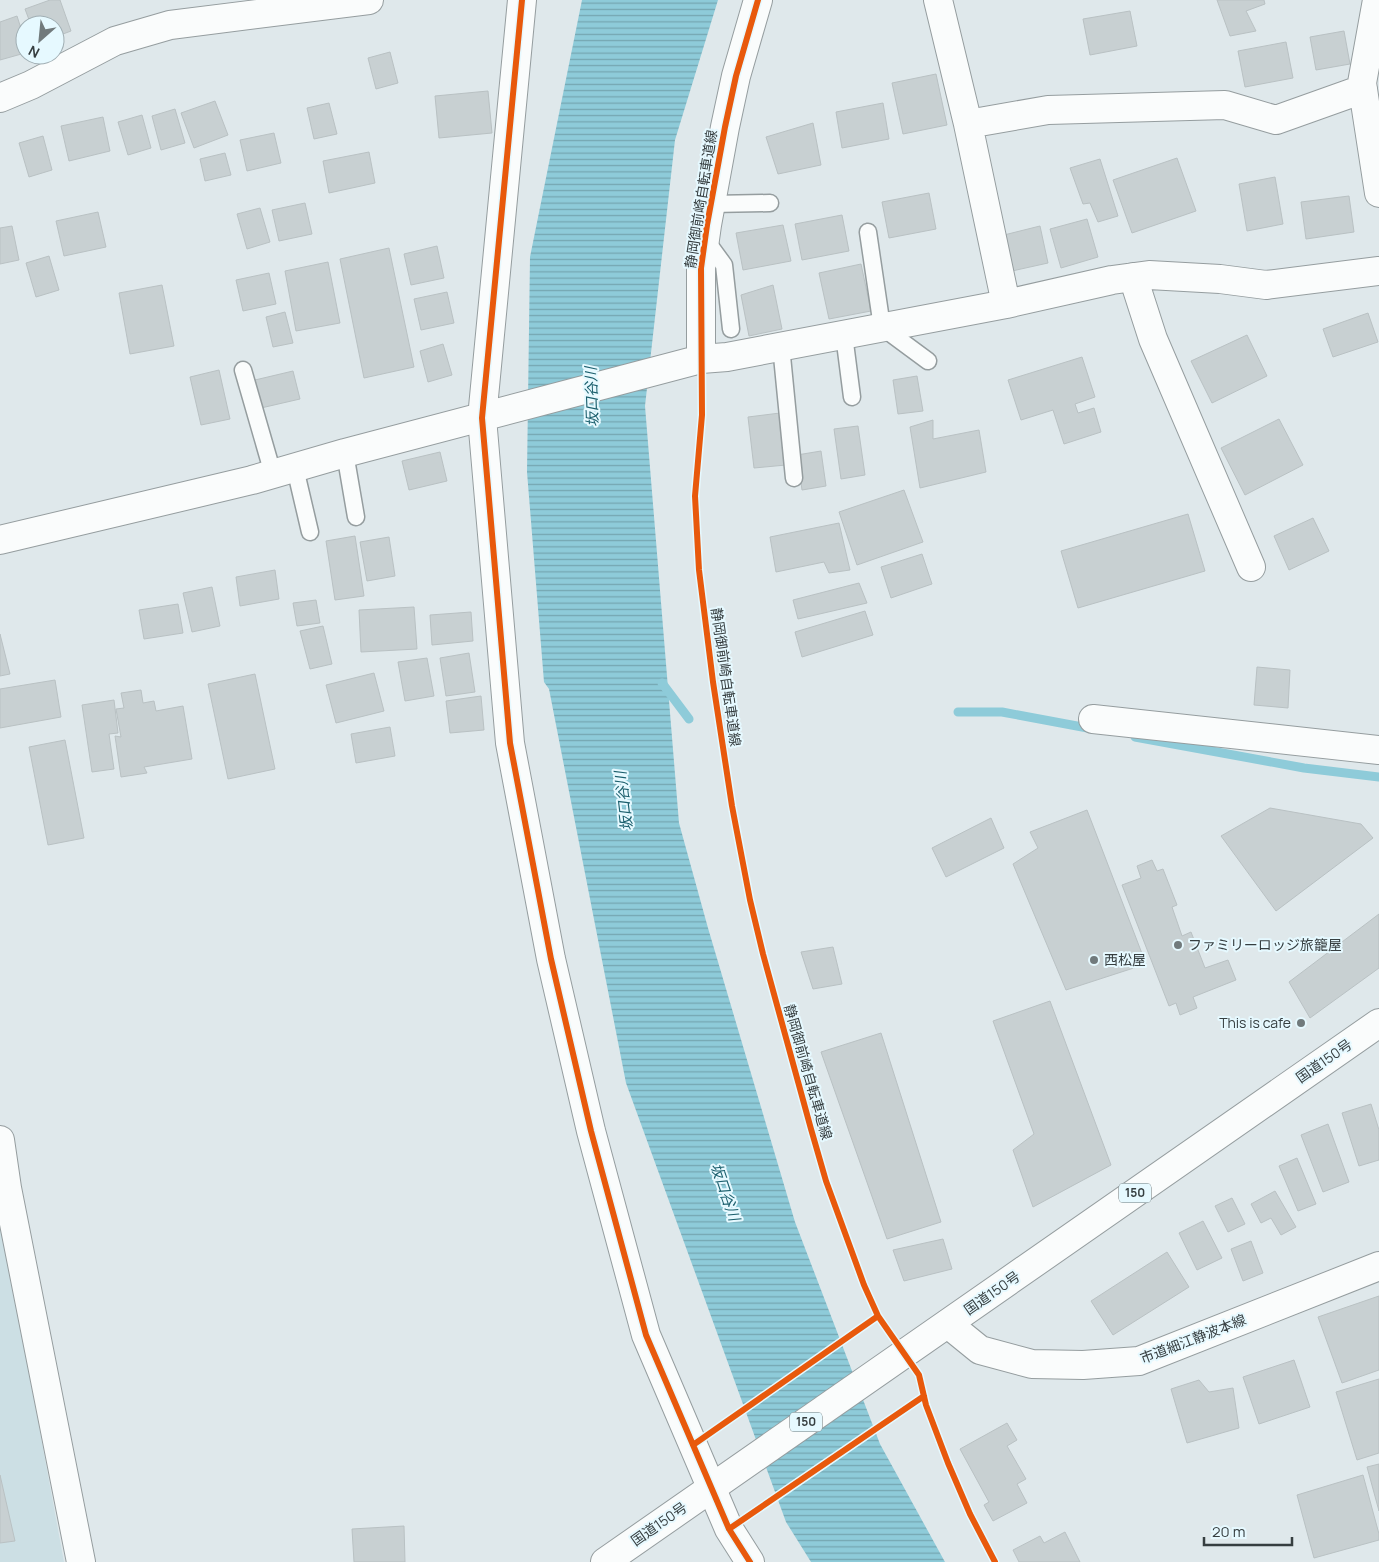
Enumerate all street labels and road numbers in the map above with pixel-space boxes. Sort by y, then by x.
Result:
street label: 静岡御前崎自転車道線 [680,128,721,270]
street label: 静岡御前崎自転車道線 [707,606,746,748]
street label: 静岡御前崎自転車道線 [780,1002,837,1142]
street label: 国道150号 [1292,1034,1355,1087]
road number: 150 [1119,1184,1151,1202]
street label: 国道150号 [960,1266,1023,1319]
street label: 市道細江静波本線 [1137,1310,1249,1367]
road number: 150 [790,1412,822,1431]
street label: 国道150号 [627,1497,690,1550]

